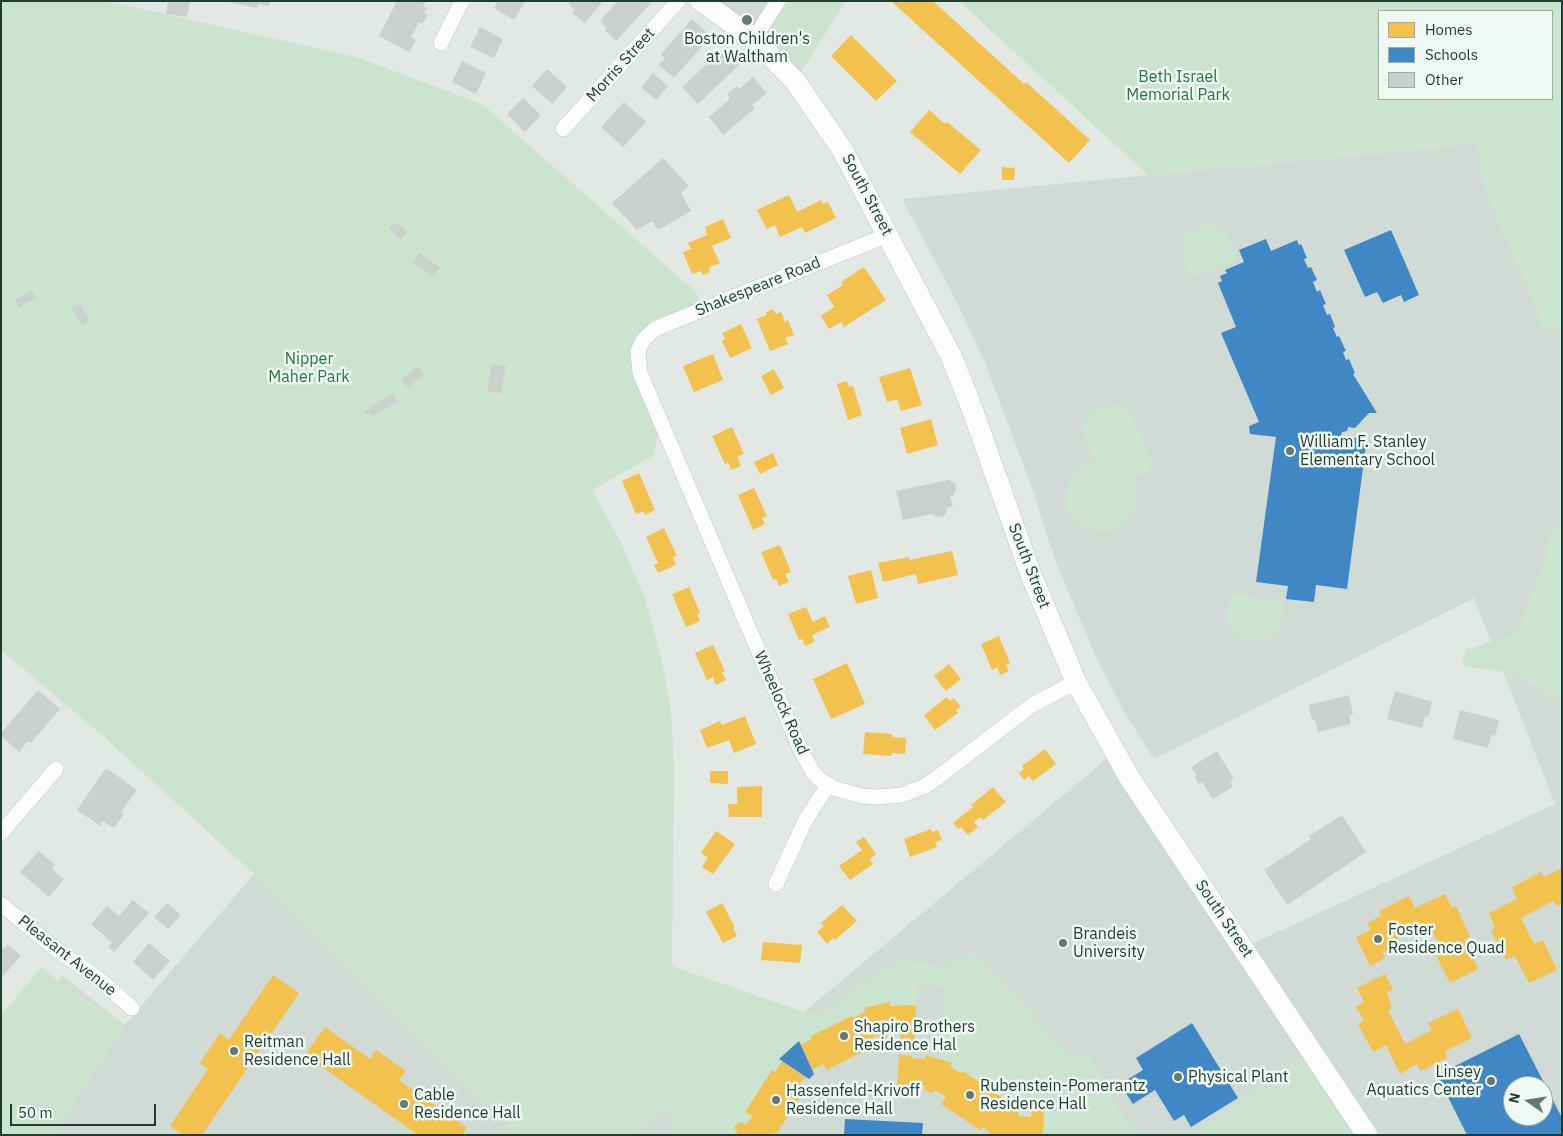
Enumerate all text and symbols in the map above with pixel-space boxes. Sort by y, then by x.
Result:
legend [1378,10,1553,100]
marker: Boston Children's at Waltham [740,13,754,27]
text: Homes [1425,20,1473,39]
street label: Morris Street [583,24,659,106]
place label: Boston Children's at Waltham [684,29,810,67]
text: Schools [1425,45,1478,64]
park label: Beth Israel Memorial Park [1126,67,1230,105]
text: Other [1425,70,1463,89]
street label: South Street [837,151,897,239]
street label: Shakespeare Road [693,253,823,321]
park label: Nipper Maher Park [268,349,350,387]
place label: William F. Stanley Elementary School [1300,432,1435,470]
marker: William F. Stanley Elementary School [1284,445,1296,457]
street label: South Street [1004,521,1054,611]
street label: Wheelock Road [750,648,812,758]
street label: South Street [1191,876,1257,962]
street label: Pleasant Avenue [14,912,120,1000]
place label: Foster Residence Quad [1388,920,1504,958]
place label: Brandeis University [1073,924,1145,962]
marker: Foster Residence Quad [1372,933,1384,945]
marker: Brandeis University [1057,937,1069,949]
place label: Shapiro Brothers Residence Hal [854,1017,975,1055]
marker: Shapiro Brothers Residence Hal [838,1030,850,1042]
place label: Reitman Residence Hall [244,1032,351,1070]
marker: Reitman Residence Hall [228,1045,240,1057]
place label: Linsey Aquatics Center [1367,1062,1481,1100]
place label: Physical Plant [1188,1067,1288,1087]
marker: Physical Plant [1172,1071,1184,1083]
marker: Linsey Aquatics Center [1485,1075,1497,1087]
place label: Rubenstein-Pomerantz Residence Hall [980,1076,1146,1114]
north arrow [1503,1076,1553,1126]
place label: Hassenfeld-Krivoff Residence Hall [786,1081,920,1119]
place label: Cable Residence Hall [414,1085,521,1123]
marker: Rubenstein-Pomerantz Residence Hall [964,1089,976,1101]
text: N [1504,1091,1524,1105]
scale bar [12,1094,159,1126]
marker: Hassenfeld-Krivoff Residence Hall [770,1094,782,1106]
marker: Cable Residence Hall [398,1098,410,1110]
text: 50 m [18,1103,53,1122]

